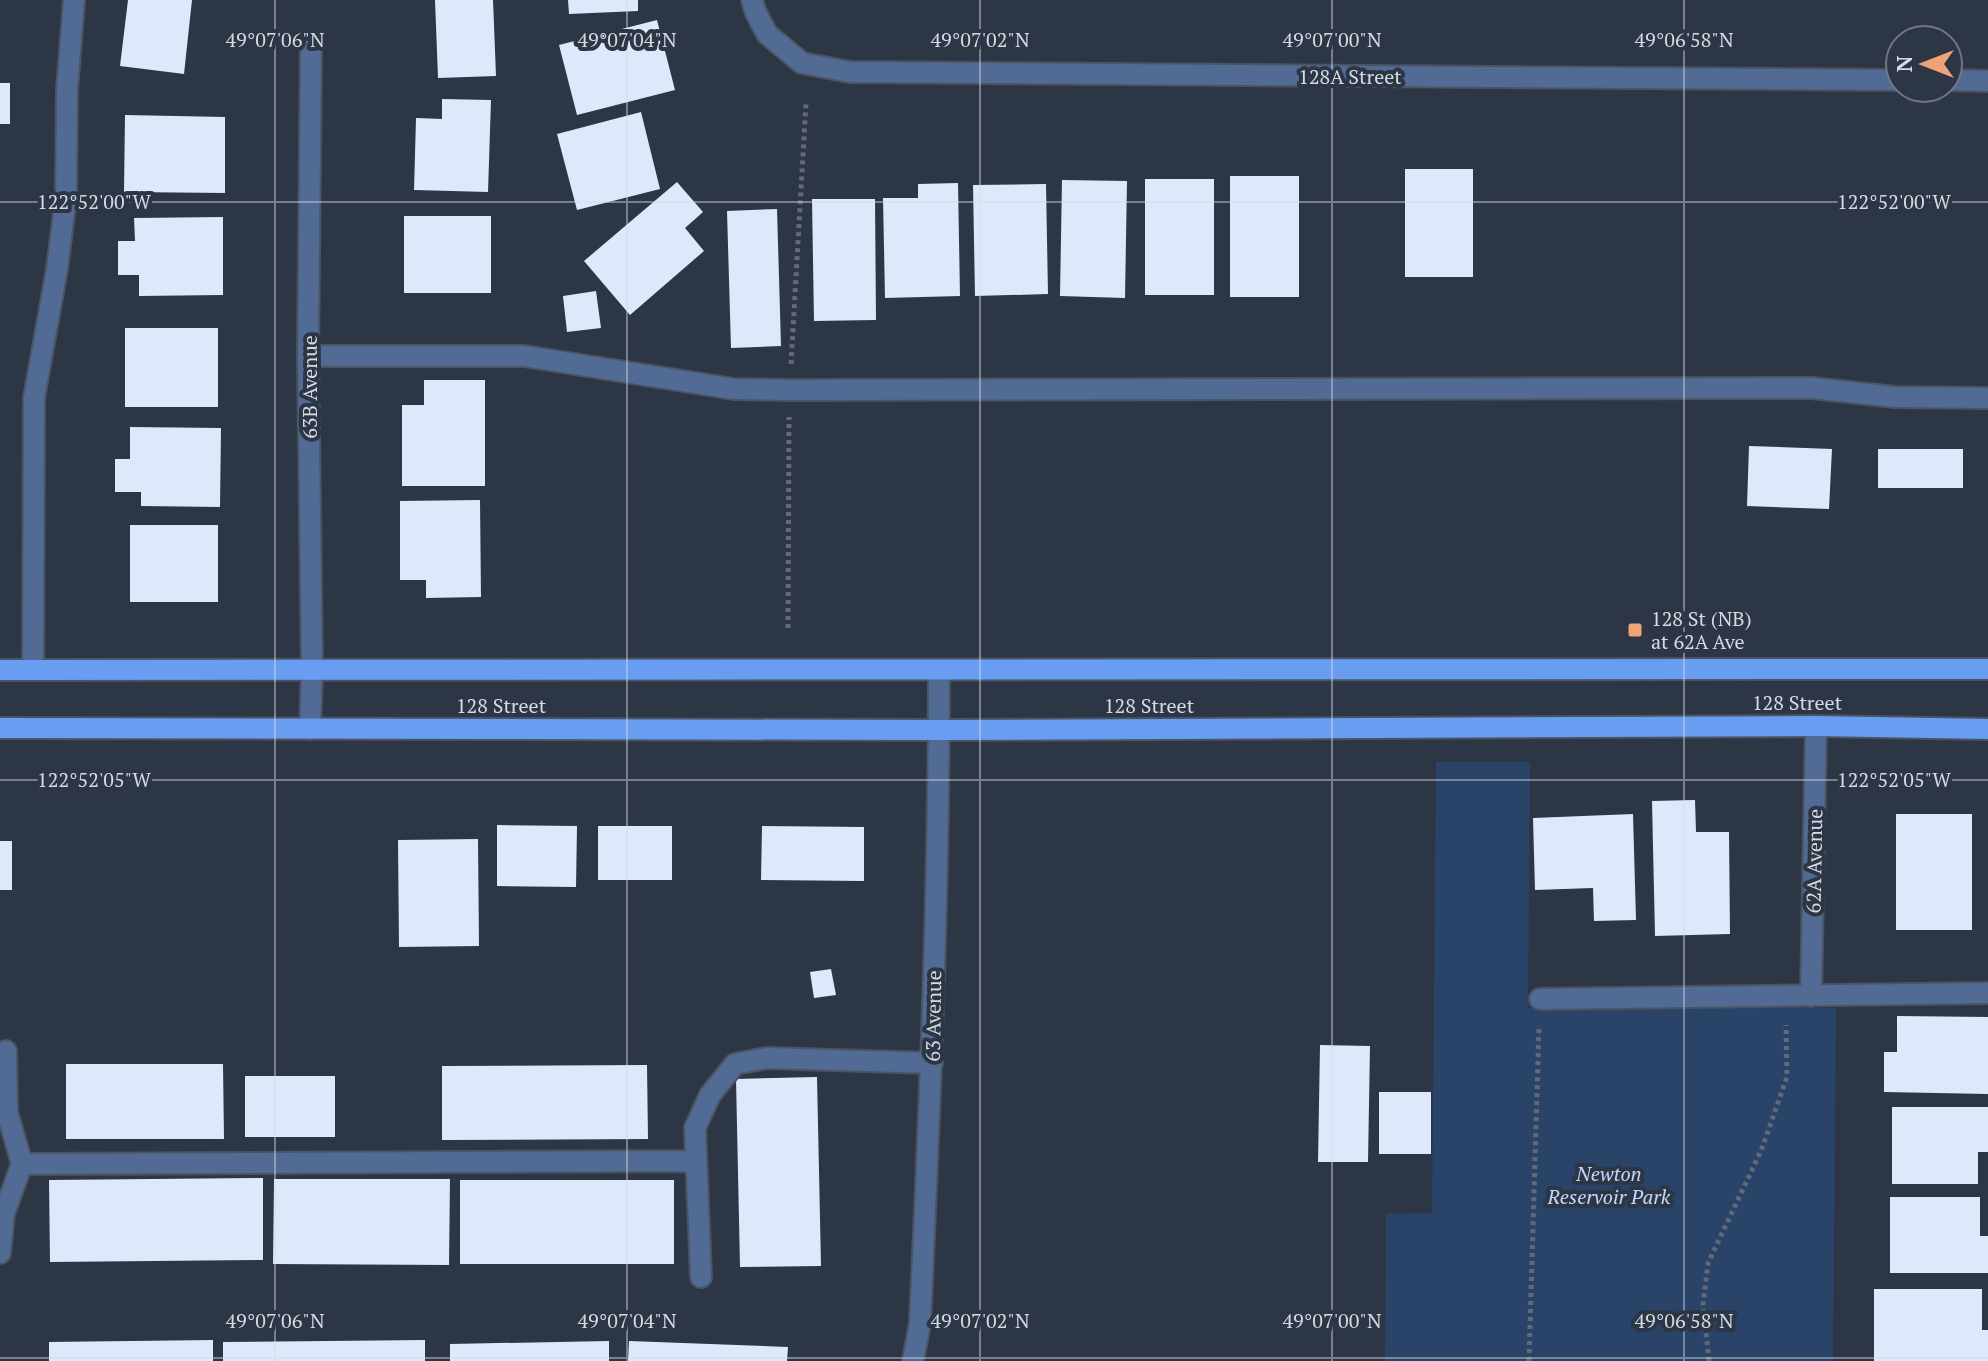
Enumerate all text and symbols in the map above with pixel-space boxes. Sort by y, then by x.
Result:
north arrow [1884,24,1964,104]
text: 49°07'06"N [225,26,325,53]
text: 49°07'04"N [577,26,677,53]
text: 49°07'02"N [930,26,1030,53]
text: 49°07'00"N [1282,26,1382,53]
text: 49°06'58"N [1634,26,1734,53]
text: N [1889,55,1918,72]
street label: 128A Street [1298,63,1402,90]
text: 122°52'00"W [37,188,151,215]
text: 122°52'00"W [1837,188,1951,215]
street label: 63B Avenue [296,335,323,439]
place label: 128 St (NB) at 62A Ave [1651,605,1752,655]
marker: 128 St (NB) at 62A Ave [1626,621,1644,639]
street label: 128 Street [1752,689,1843,716]
street label: 128 Street [456,692,547,719]
street label: 128 Street [1104,692,1195,719]
text: 122°52'05"W [37,766,151,793]
text: 122°52'05"W [1837,766,1951,793]
street label: 62A Avenue [1800,808,1828,914]
street label: 63 Avenue [919,970,947,1062]
park label: Newton Reservoir Park [1547,1160,1671,1210]
text: 49°07'06"N [225,1307,325,1334]
text: 49°07'04"N [577,1307,677,1334]
text: 49°07'02"N [930,1307,1030,1334]
text: 49°07'00"N [1282,1307,1382,1334]
text: 49°06'58"N [1634,1307,1734,1334]

